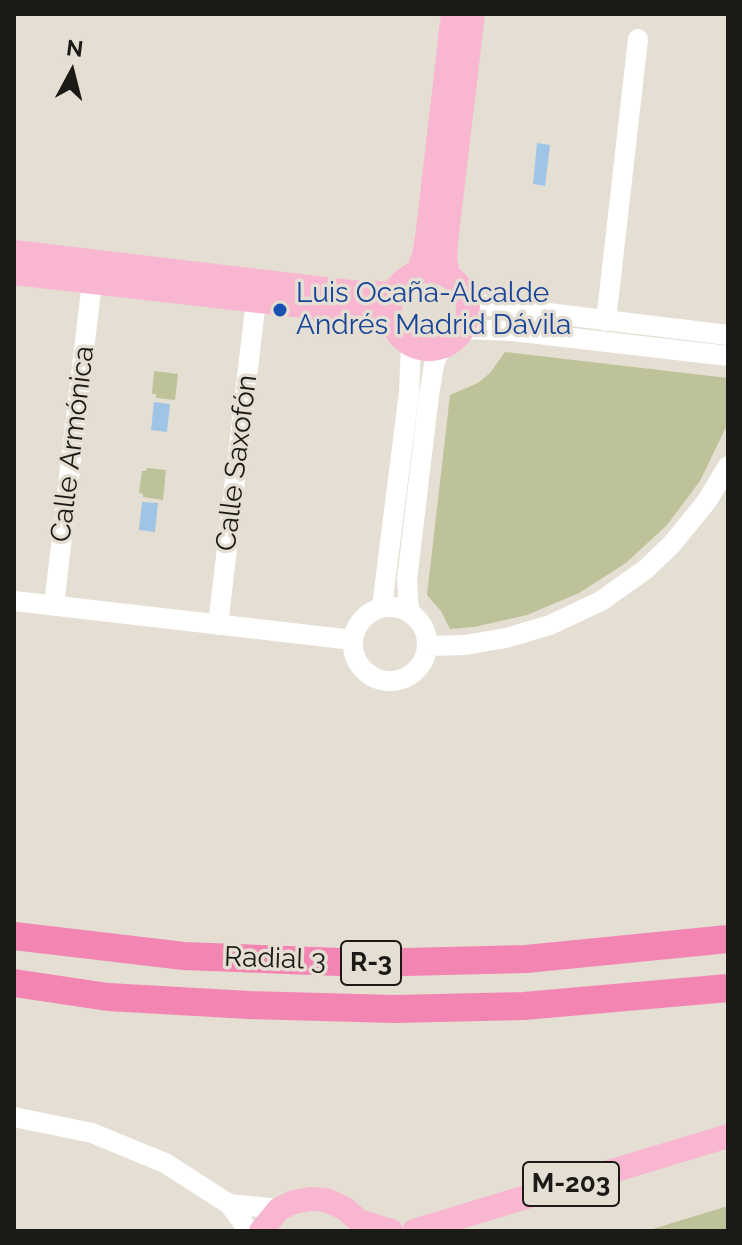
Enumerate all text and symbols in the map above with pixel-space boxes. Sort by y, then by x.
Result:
north arrow [32,32,112,112]
text: N [65,34,85,62]
place label: Luis Ocaña-Alcalde Andrés Madrid Dávila [296,277,571,343]
marker: Luis Ocaña-Alcalde Andrés Madrid Dávila [271,301,289,319]
street label: Calle Armónica [44,344,102,544]
street label: Calle Saxofón [210,373,264,553]
street label: Radial 3 [224,940,326,978]
road number: R-3 [341,941,401,985]
road number: M-203 [523,1162,619,1206]

